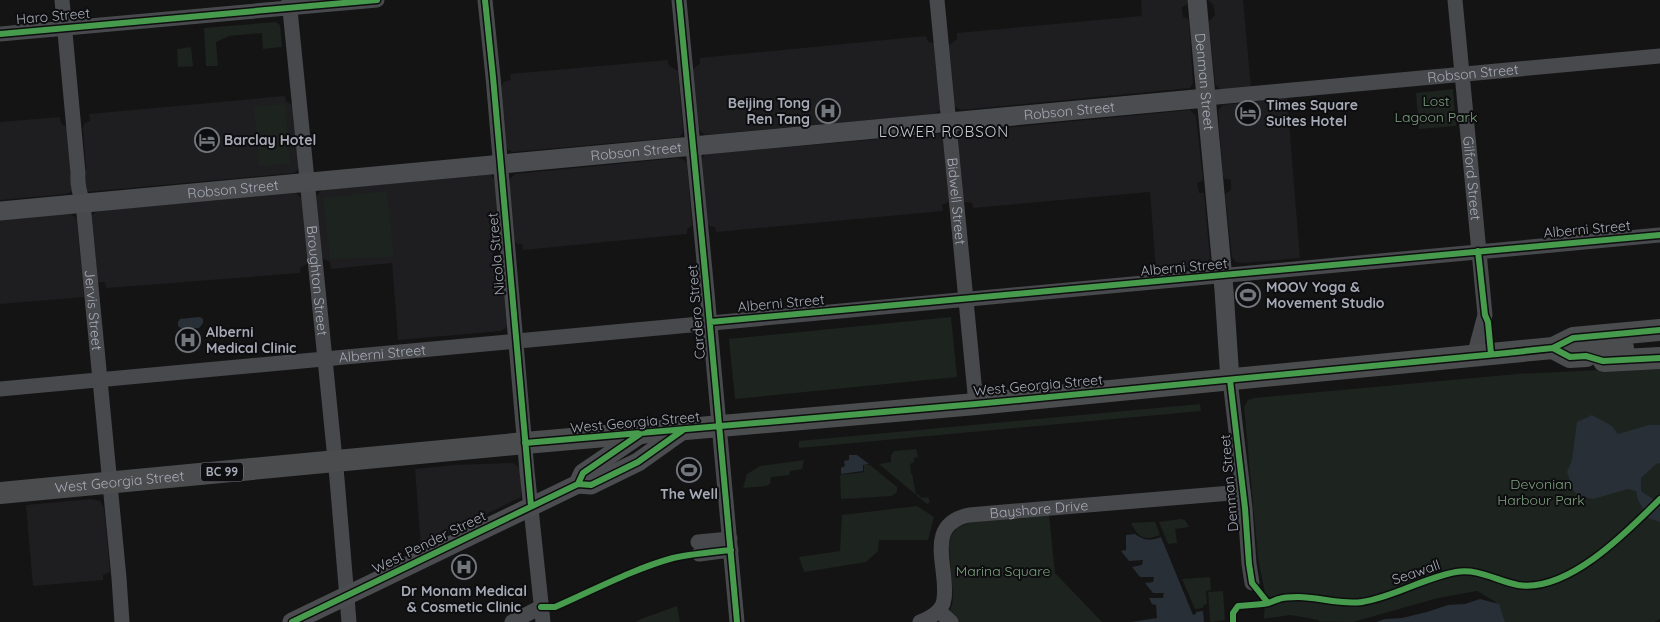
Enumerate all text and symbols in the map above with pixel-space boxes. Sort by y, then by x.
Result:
street label: Haro Street [15,4,91,28]
street label: Denman Street [1191,32,1218,131]
street label: Robson Street [1426,60,1520,86]
park label: Lost Lagoon Park [1395,92,1477,126]
place label: Beijing Tong Ren Tang [728,94,810,128]
place label: Times Square Suites Hotel [1266,96,1358,130]
hospital icon: Beijing Tong Ren Tang [815,98,841,124]
street label: Robson Street [1023,98,1116,124]
hotel icon: Times Square Suites Hotel [1235,100,1261,126]
district label: LOWER ROBSON [879,122,1009,141]
hotel icon: Barclay Hotel [194,127,220,153]
place label: Barclay Hotel [224,131,316,149]
street label: Gilford Street [1459,135,1485,221]
street label: Robson Street [590,138,683,165]
street label: Bidwell Street [943,157,970,246]
street label: Robson Street [187,176,280,202]
street label: Nicola Street [483,212,509,296]
street label: Alberni Street [1543,216,1631,242]
street label: Broughton Street [303,225,332,337]
street label: Alberni Street [1140,254,1228,280]
street label: Cardero Street [683,264,709,360]
street label: Jervis Street [80,269,106,352]
place label: MOOV Yoga & Movement Studio [1266,278,1385,312]
sports icon: MOOV Yoga & Movement Studio [1235,282,1261,308]
street label: Alberni Street [737,290,825,316]
place label: Alberni Medical Clinic [206,323,296,357]
hospital icon: Alberni Medical Clinic [175,327,201,353]
street label: Alberni Street [338,341,427,367]
street label: West Georgia Street [972,370,1104,400]
street label: West Georgia Street [569,407,701,437]
street label: Denman Street [1216,433,1242,532]
sports icon: The Well [676,457,702,483]
road number: BC 99 [201,462,243,482]
street label: West Georgia Street [54,466,185,497]
park label: Devonian Harbour Park [1497,475,1585,509]
place label: The Well [660,485,718,503]
street label: Bayshore Drive [989,496,1089,522]
street label: West Pender Street [369,507,489,577]
hospital icon: Dr Monam Medical & Cosmetic Clinic [451,554,477,580]
street label: Seawall [1390,555,1442,589]
park label: Marina Square [956,562,1050,580]
place label: Dr Monam Medical & Cosmetic Clinic [401,582,527,616]

